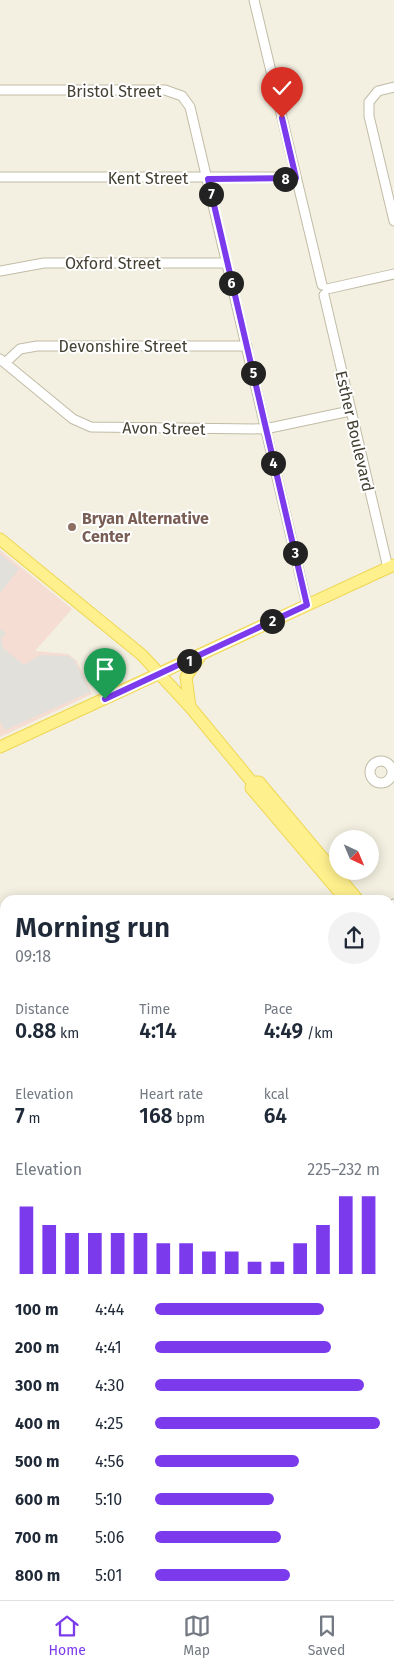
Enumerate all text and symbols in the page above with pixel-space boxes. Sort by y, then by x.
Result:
pin [261,67,303,118]
icon: check [268,74,296,102]
street label: Bristol Street [66,82,162,101]
pin: 8 [272,166,298,192]
street label: Kent Street [108,169,189,188]
text: 8 [281,171,290,188]
pin: 7 [198,182,224,206]
text: 7 [208,186,215,203]
street label: Oxford Street [65,254,161,273]
pin: 6 [218,270,244,296]
text: 6 [228,275,235,292]
street label: Devonshire Street [59,337,188,356]
pin: 5 [240,360,266,386]
text: 5 [250,365,257,382]
street label: Esther Boulevard [331,369,378,493]
street label: Avon Street [122,418,206,439]
pin: 4 [260,450,286,476]
text: 4 [270,455,277,472]
place label: Bryan Alternative Center [82,509,209,546]
marker: Bryan Alternative Center [66,521,78,533]
pin: 3 [282,540,308,566]
text: 3 [292,545,299,562]
pin: 2 [260,608,284,634]
text: 2 [269,613,276,630]
pin [84,648,126,699]
pin: 1 [176,648,202,674]
text: 1 [186,653,193,670]
icon: arrive [91,655,119,683]
north arrow [329,830,379,880]
map controls [329,830,379,880]
text: Morning run [15,911,170,944]
button: share [328,912,380,964]
text: 09:18 [15,947,51,966]
text: Distance [15,1001,69,1018]
text: Time [139,1001,170,1018]
text: Pace [264,1001,293,1018]
text: 0.88 [15,1018,56,1044]
text: 4:14 [139,1018,177,1044]
text: 4:49 [264,1018,303,1044]
text: km [56,1025,79,1042]
text: /km [303,1025,333,1042]
text: Elevation [15,1086,74,1103]
text: Heart rate [139,1086,203,1103]
text: kcal [264,1086,289,1103]
text: 7 [15,1103,25,1129]
text: 168 [139,1103,173,1129]
text: 64 [264,1103,287,1129]
text: m [25,1110,40,1127]
text: bpm [173,1110,205,1127]
text: Elevation [15,1160,82,1179]
text: 225–232 m [307,1160,380,1179]
text: 100 m [15,1300,58,1319]
text: 4:44 [95,1300,124,1319]
text: 200 m [15,1338,59,1357]
text: 4:41 [95,1338,122,1357]
text: 300 m [15,1376,59,1395]
text: 4:30 [95,1376,124,1395]
text: 400 m [15,1414,60,1433]
text: 4:25 [95,1414,123,1433]
text: 500 m [15,1452,60,1471]
text: 4:56 [95,1452,124,1471]
text: 600 m [15,1490,60,1509]
text: 5:10 [95,1490,122,1509]
text: 700 m [15,1528,58,1547]
text: 5:06 [95,1528,124,1547]
text: 800 m [15,1566,60,1585]
text: 5:01 [95,1566,122,1585]
tab: Home [48,1612,86,1659]
tab: Map [183,1612,211,1659]
tab: Saved [308,1612,346,1659]

